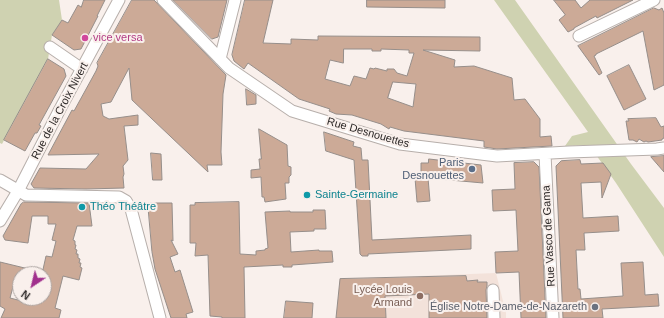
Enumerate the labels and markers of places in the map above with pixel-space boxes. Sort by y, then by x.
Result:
place label: vice versa [93,31,143,45]
marker: vice versa [80,33,90,43]
place label: Paris Desnouettes [402,156,464,182]
marker: Paris Desnouettes [467,164,477,174]
place label: Sainte-Germaine [315,188,398,202]
marker: Sainte-Germaine [302,190,312,200]
place label: Théo Théâtre [90,200,156,214]
marker: Théo Théâtre [77,202,87,212]
place label: Lycée Louis Armand [354,283,412,309]
marker: Lycée Louis Armand [415,291,425,301]
place label: Église Notre-Dame-de-Nazareth [430,300,587,314]
marker: Église Notre-Dame-de-Nazareth [590,302,600,312]

